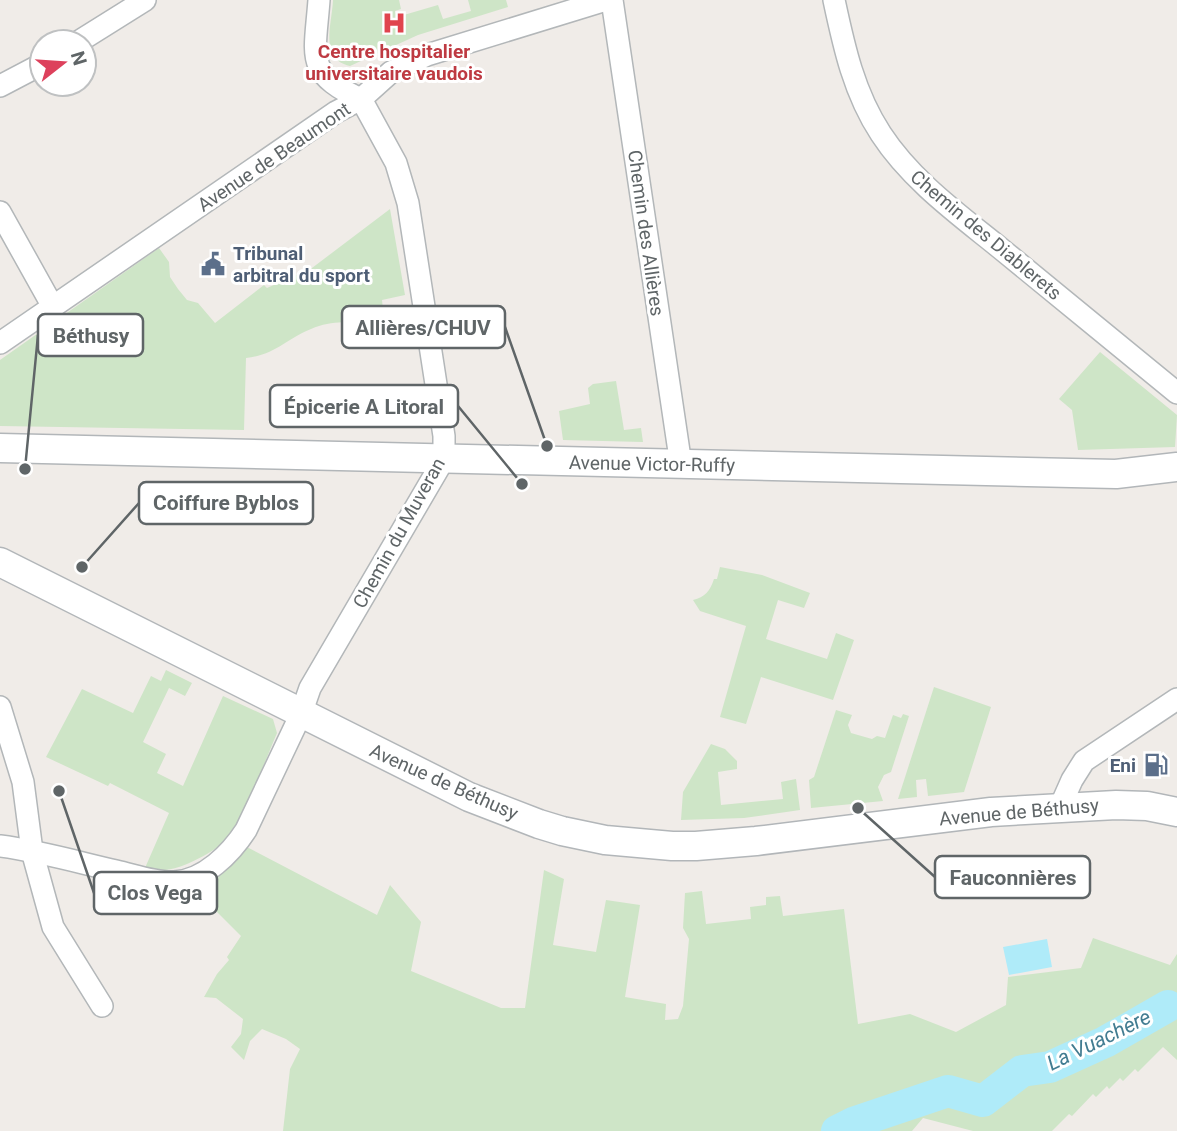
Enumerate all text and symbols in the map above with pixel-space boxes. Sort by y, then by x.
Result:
hospital icon: Centre hospitalier universitaire vaudois [380,9,408,37]
north arrow [28,28,98,98]
place label: Centre hospitalier universitaire vaudois [305,40,483,85]
text: N [66,48,92,68]
street label: Avenue de Beaumont [193,97,355,217]
street label: Chemin des Allières [623,149,669,317]
street label: Chemin des Diablerets [906,165,1066,305]
place label: Tribunal arbitral du sport [233,242,370,287]
public building icon: Tribunal arbitral du sport [199,250,227,278]
callout: Allières/CHUV [342,306,505,348]
callout: Béthusy [38,314,143,356]
text: Allières/CHUV [355,316,491,340]
text: Béthusy [53,324,130,348]
callout: Épicerie A Litoral [270,385,458,427]
text: Épicerie A Litoral [284,395,444,419]
street label: Avenue Victor-Ruffy [569,451,735,477]
street label: Chemin du Muveran [348,454,450,612]
callout: Coiffure Byblos [139,482,313,524]
text: Coiffure Byblos [153,491,299,515]
street label: Avenue de Béthusy [366,739,522,825]
fuel station icon: Eni [1142,751,1170,779]
place label: Eni [1110,754,1136,777]
street label: Avenue de Béthusy [938,794,1100,830]
callout: Fauconnières [935,856,1090,898]
text: Fauconnières [949,866,1077,890]
callout: Clos Vega [94,872,217,914]
text: Clos Vega [107,881,203,905]
water label: La Vuachère [1043,1004,1155,1075]

